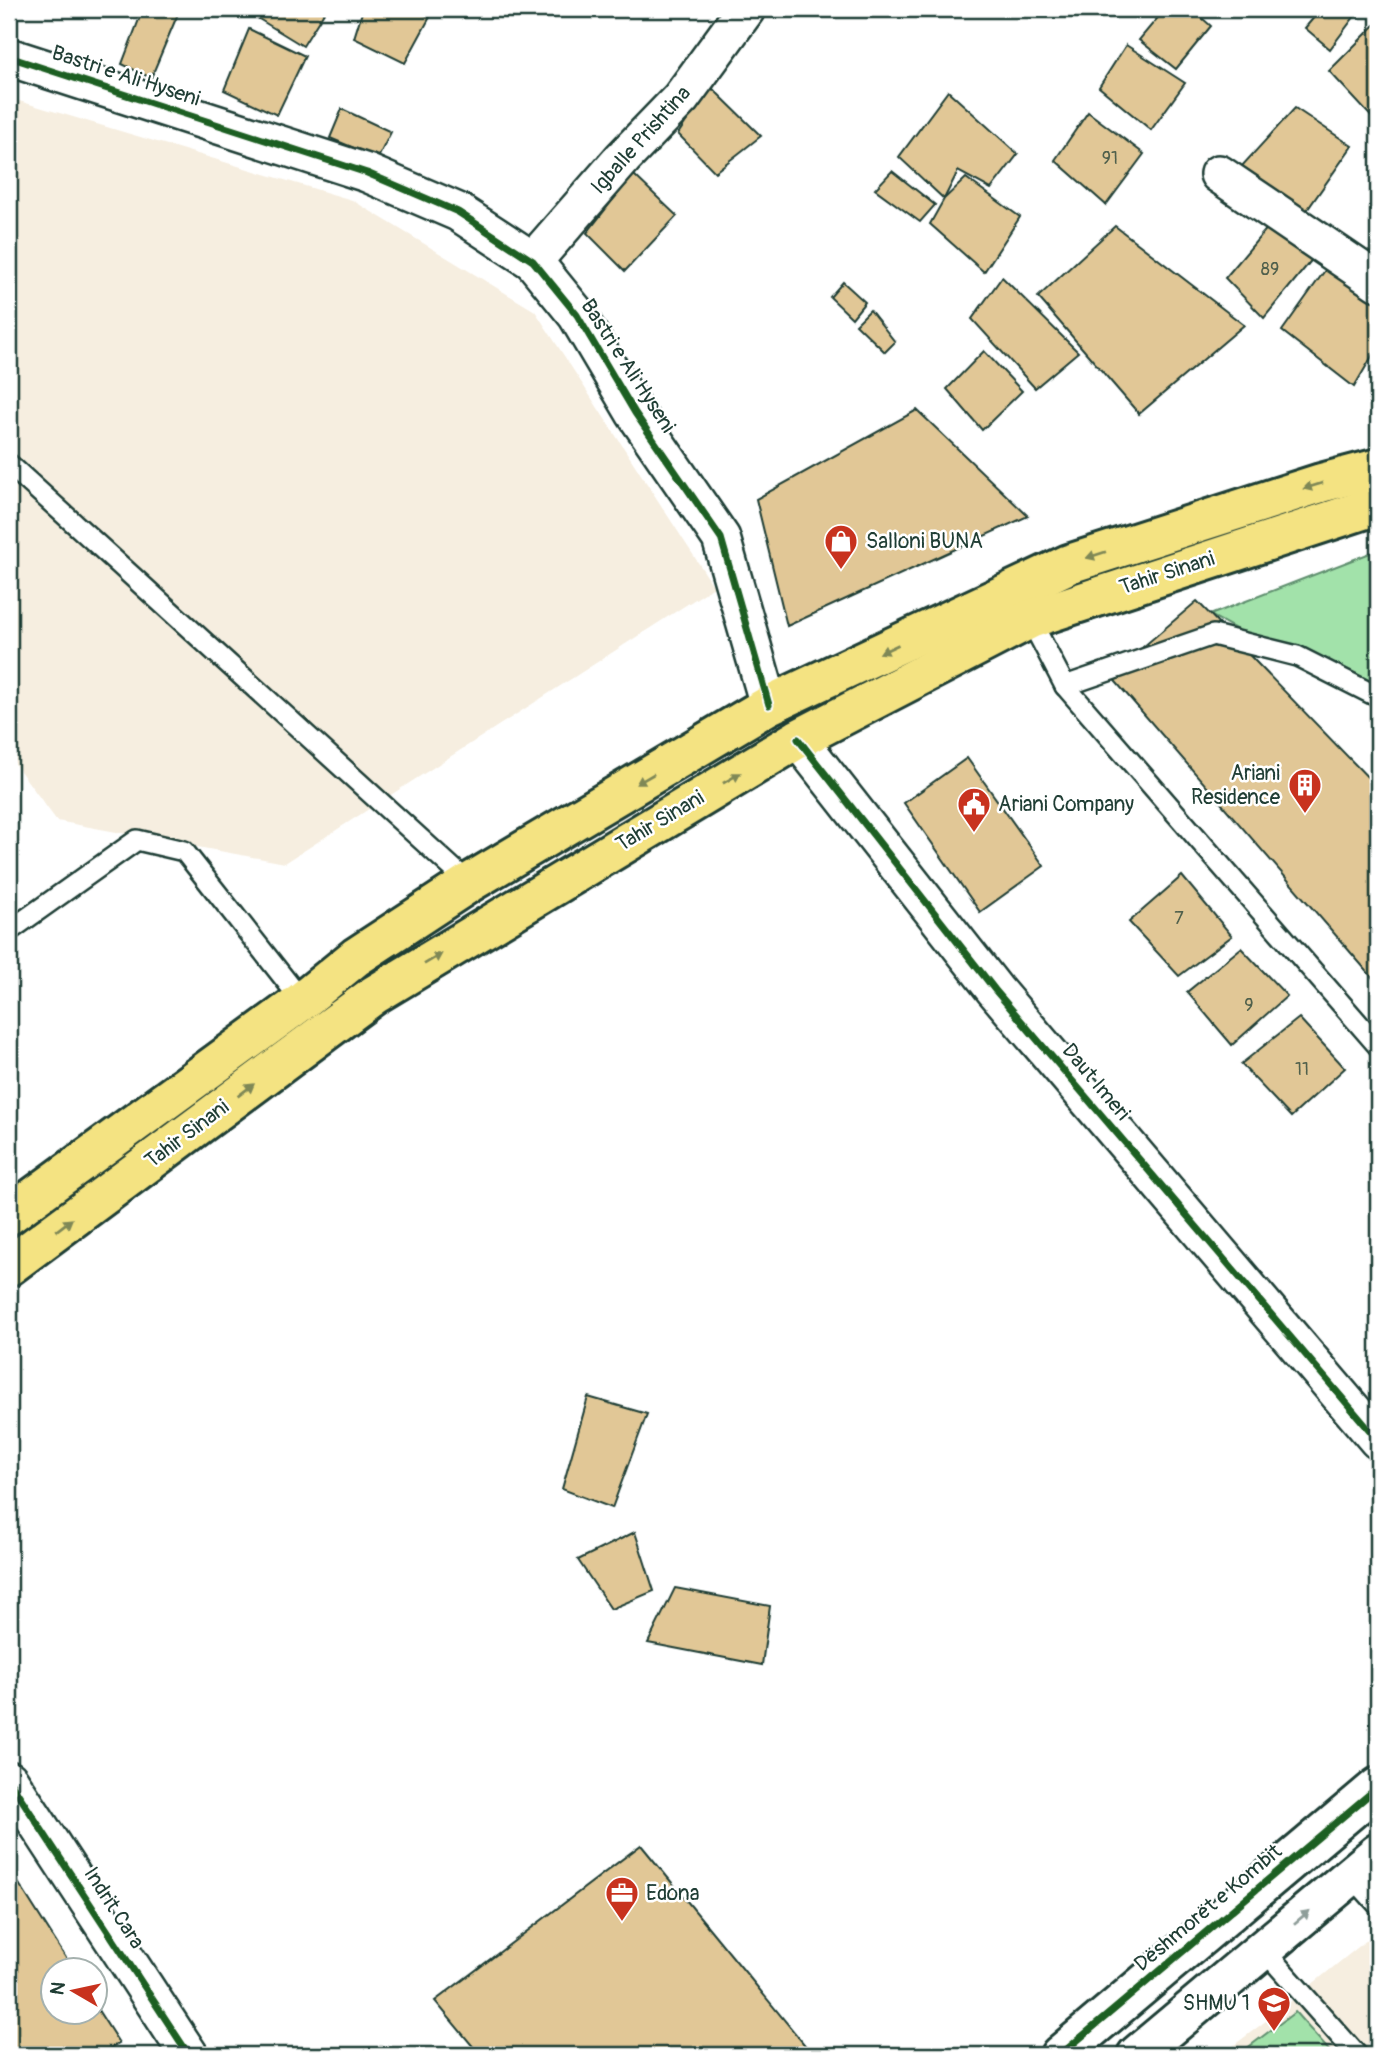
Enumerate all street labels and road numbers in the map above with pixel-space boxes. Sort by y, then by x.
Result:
street label: Bastri e Ali Hyseni [48,39,204,113]
street label: Igballe Prishtina [585,80,697,200]
street label: Bastri e Ali Hyseni [575,294,681,438]
street label: Tahir Sinani [1116,545,1218,601]
street label: Tahir Sinani [611,784,709,858]
street label: Daut Imeri [1056,1038,1136,1126]
street label: Tahir Sinani [140,1093,235,1174]
street label: Dëshmorët e Kombit [1129,1838,1288,1978]
street label: Indrit Cara [78,1862,150,1954]

